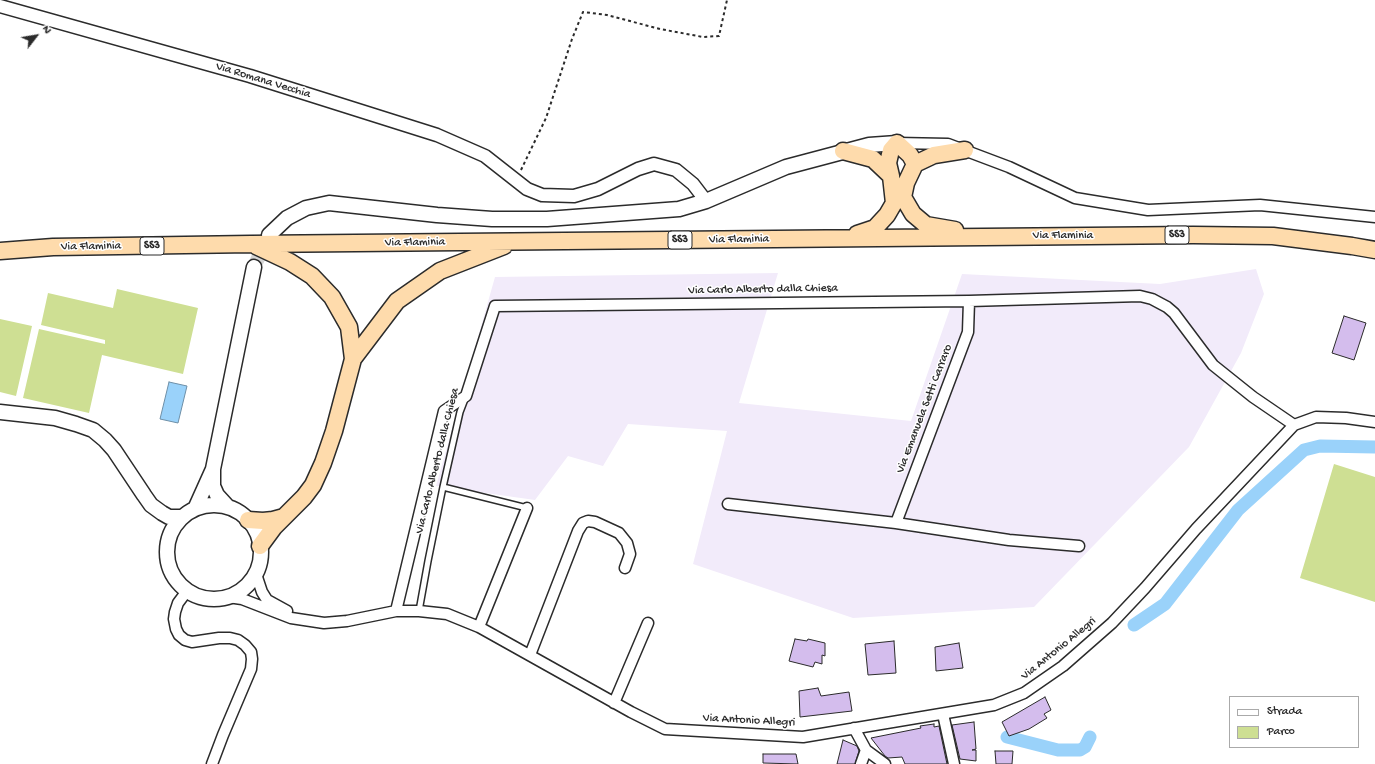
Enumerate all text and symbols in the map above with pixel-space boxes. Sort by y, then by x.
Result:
north arrow [16,16,56,56]
text: N [39,24,53,36]
street label: Via Romana Vecchia [214,60,312,102]
road number: SS3 [1165,226,1189,244]
street label: Via Flaminia [1033,229,1093,243]
road number: SS3 [668,231,692,249]
street label: Via Flaminia [709,232,769,248]
street label: Via Flaminia [385,235,445,251]
road number: SS3 [140,237,164,255]
street label: Via Flaminia [61,239,121,255]
street label: Via Carlo Alberto dalla Chiesa [688,281,838,299]
street label: Via Emanuela Setti Carraro [894,343,956,475]
street label: Via Carlo Alberto dalla Chiesa [413,387,463,535]
street label: Via Antonio Allegri [1019,614,1099,684]
legend [1229,696,1359,748]
text: Strada [1267,705,1302,719]
street label: Via Antonio Allegri [703,711,795,731]
text: Parco [1267,725,1295,739]

